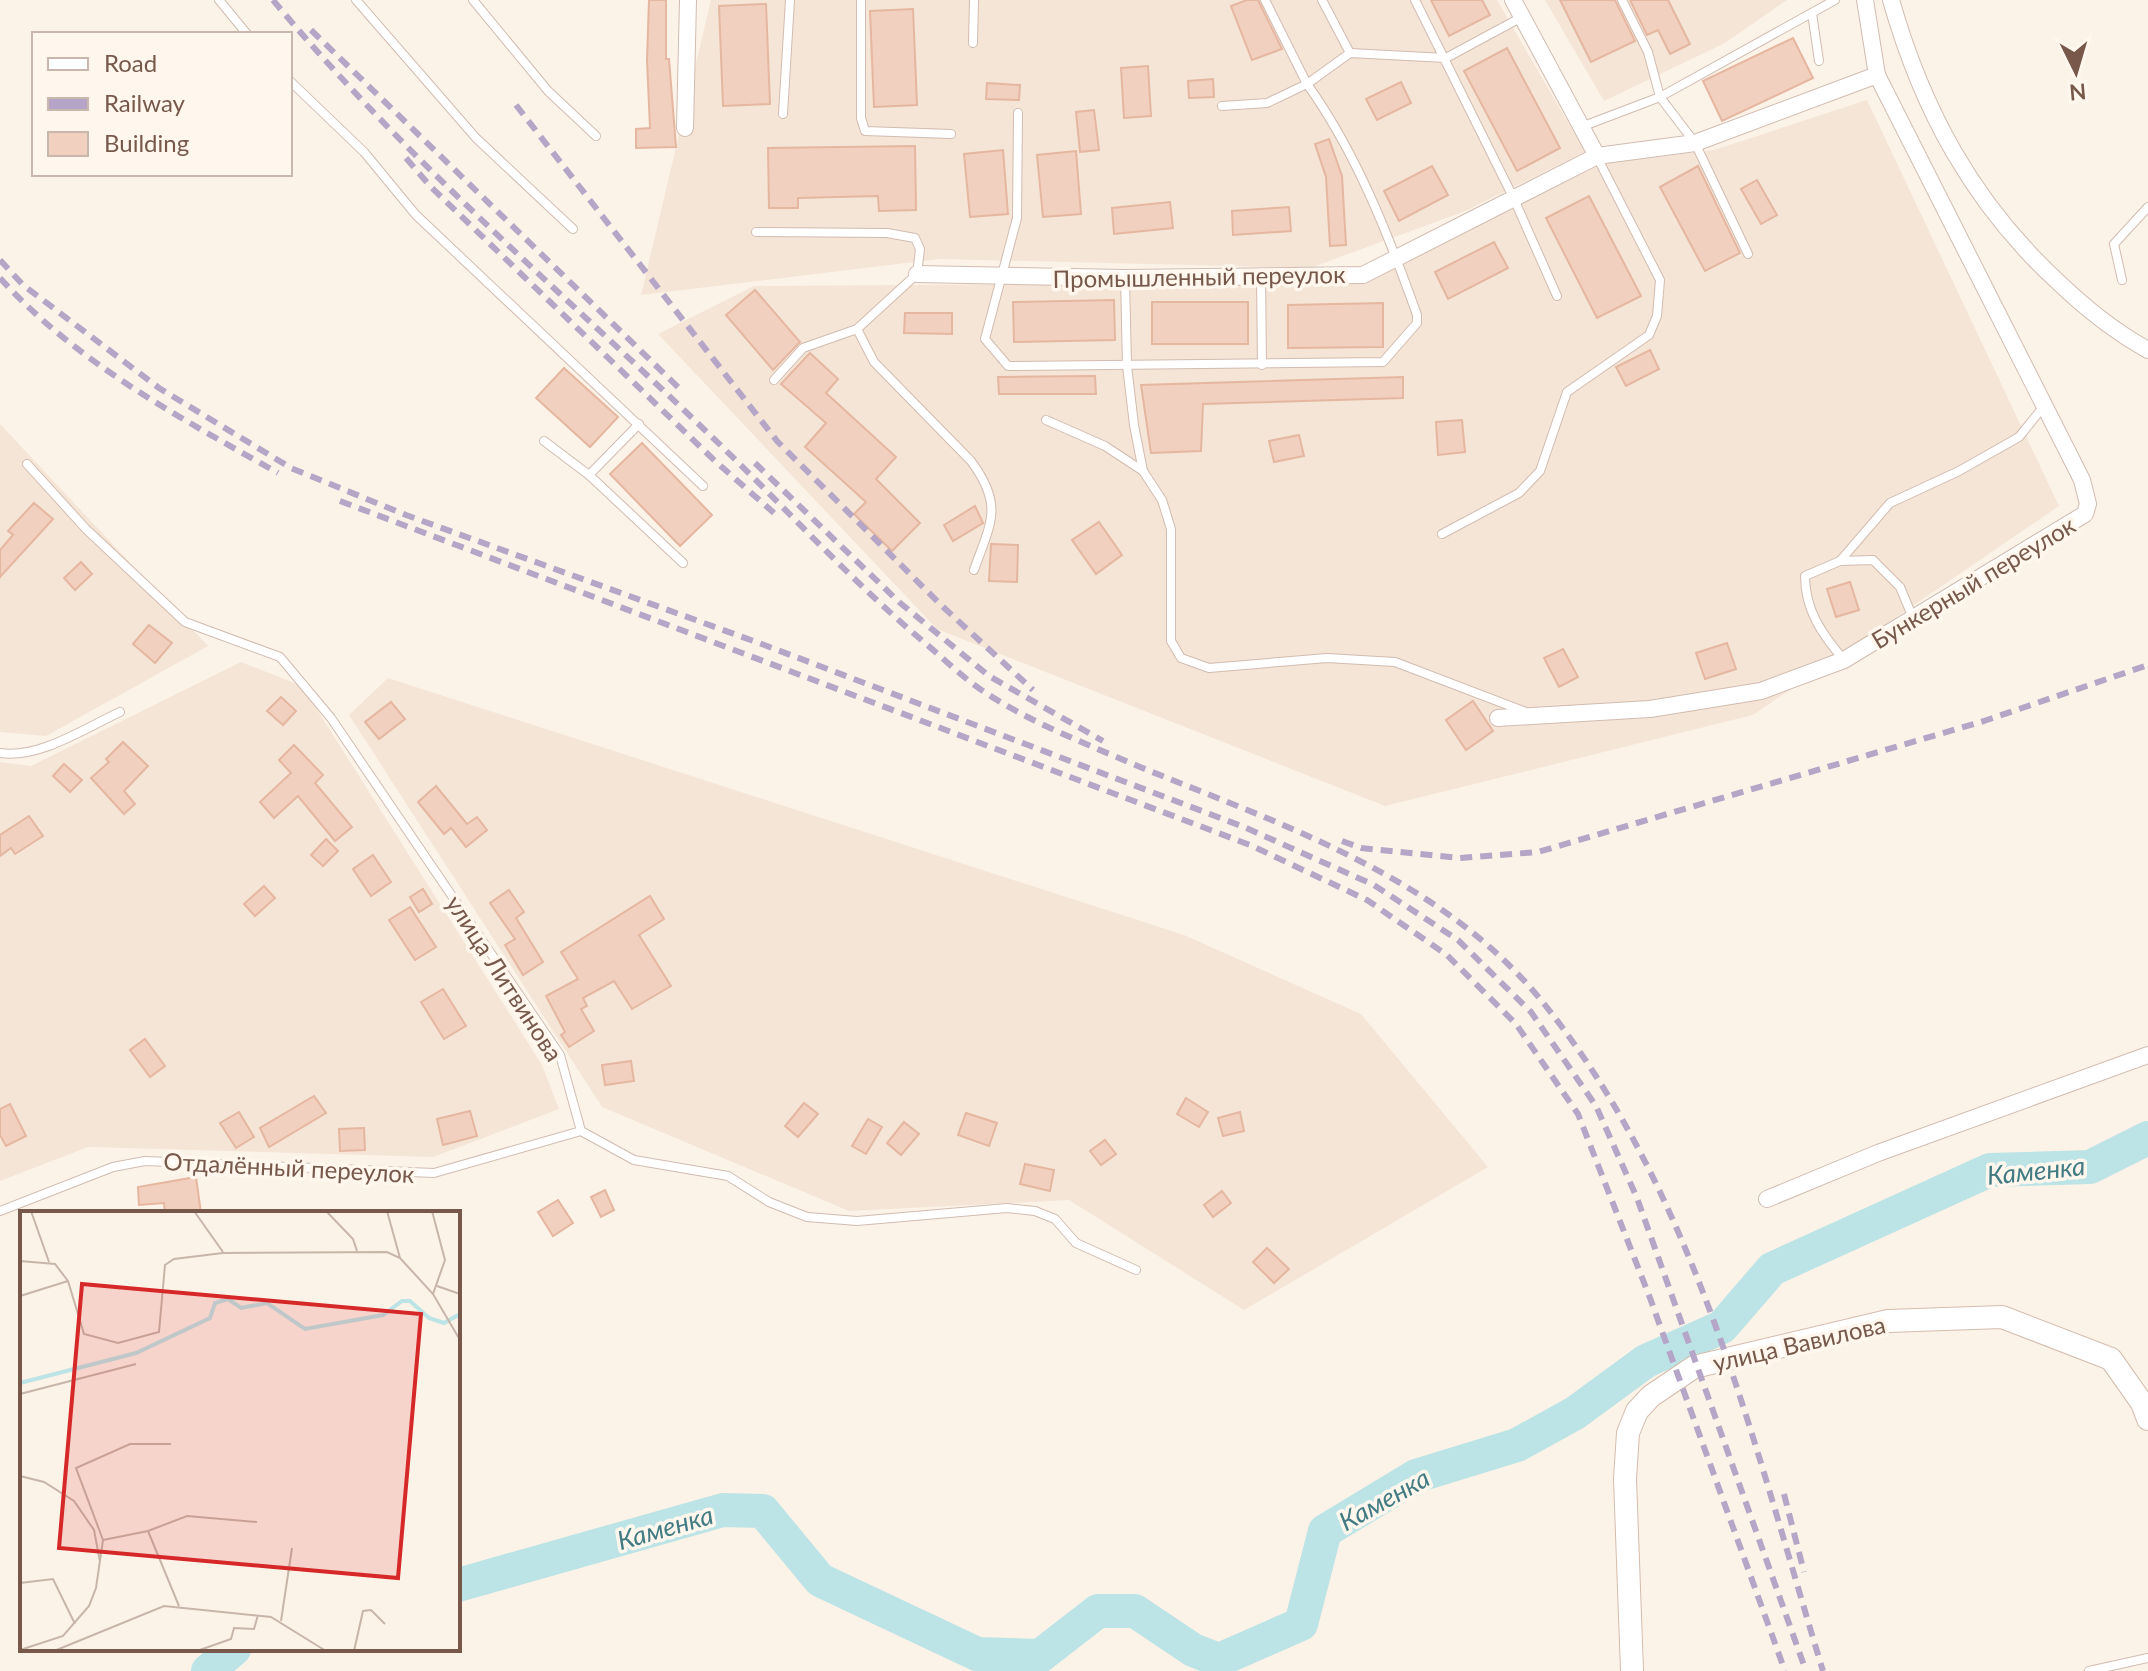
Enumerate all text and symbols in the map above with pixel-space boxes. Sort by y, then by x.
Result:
legend [32,32,292,176]
north arrow [2036,32,2116,112]
text: Road [104,48,157,77]
text: N [2068,78,2087,107]
text: Railway [104,88,186,117]
text: Building [104,128,189,157]
street label: Промышленный переулок [1052,259,1346,293]
street label: Бункерный переулок [1866,509,2081,654]
street label: улица Литвинова [441,890,569,1066]
street label: Отдалённый переулок [163,1146,416,1188]
water label: Каменка [1985,1149,2087,1191]
inset map [20,1211,460,1651]
street label: улица Вавилова [1710,1309,1888,1377]
water label: Каменка [1333,1461,1435,1537]
water label: Каменка [613,1498,717,1556]

